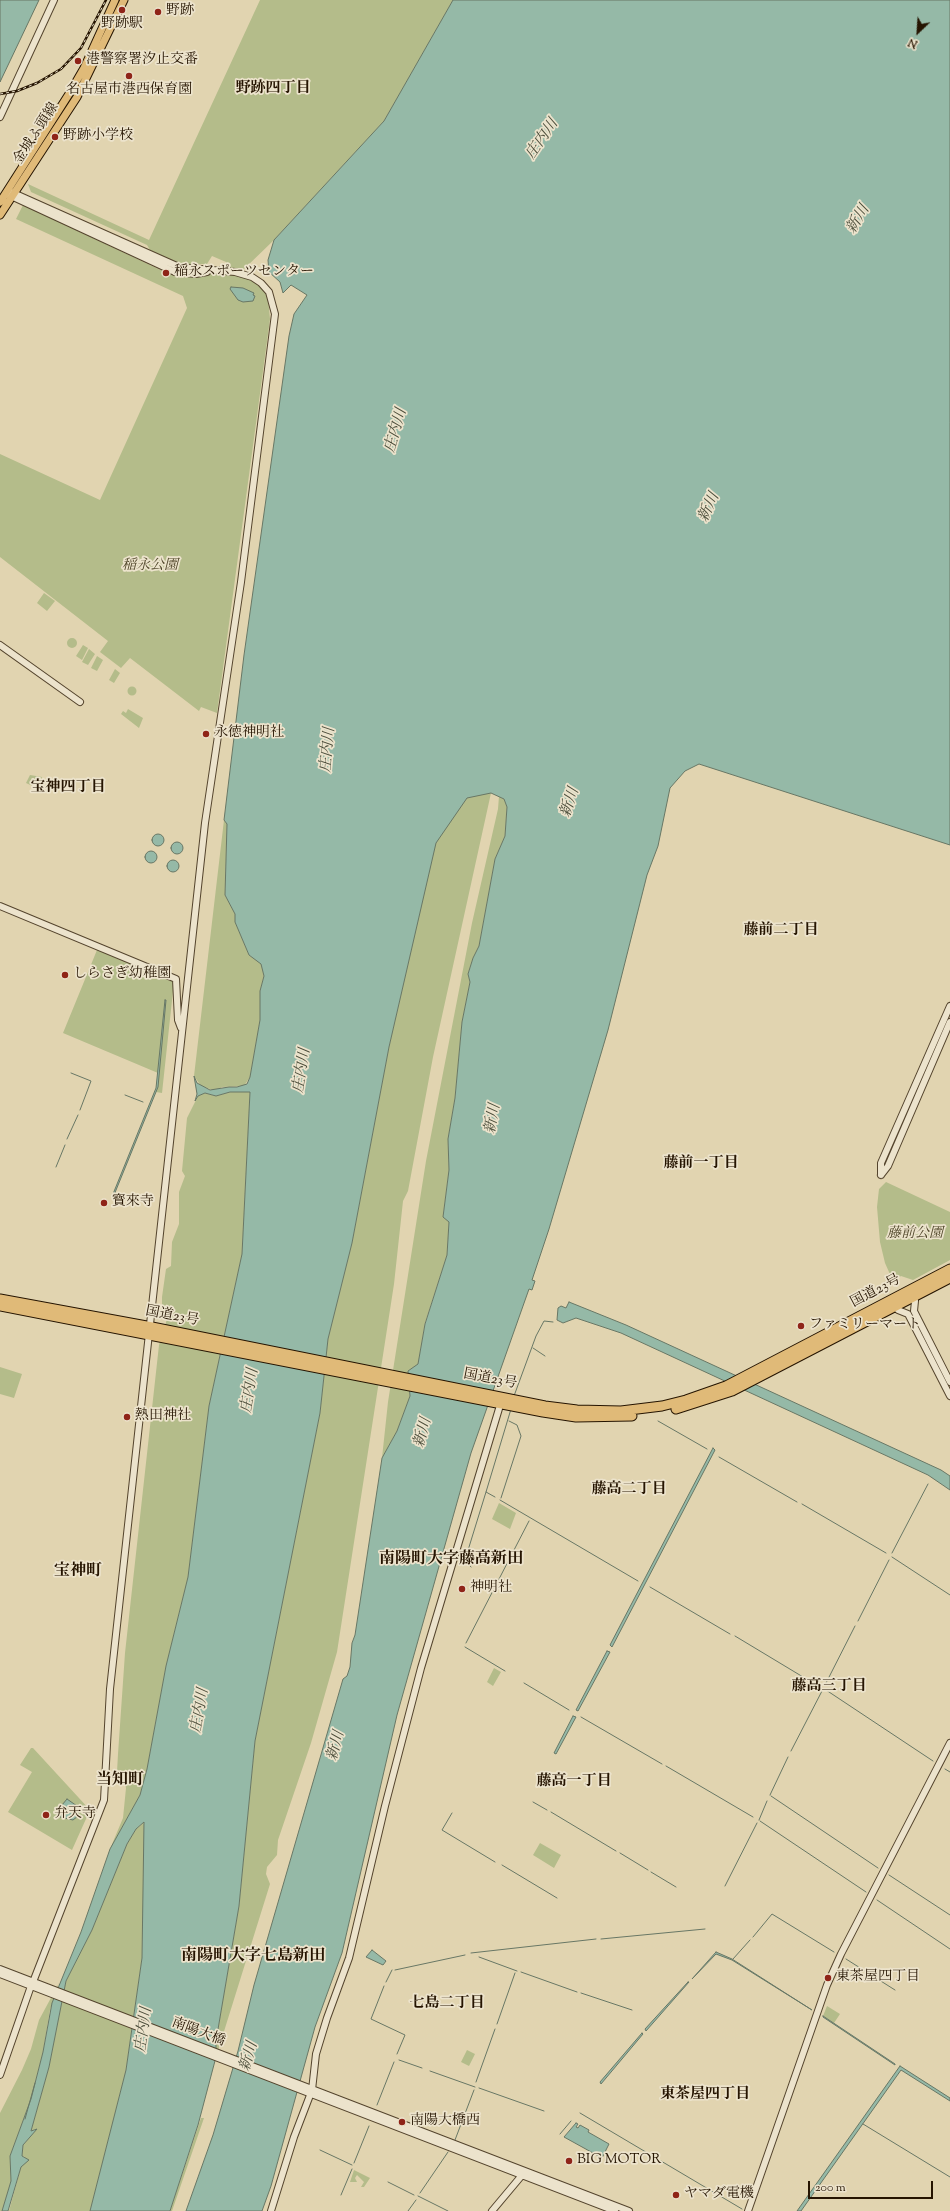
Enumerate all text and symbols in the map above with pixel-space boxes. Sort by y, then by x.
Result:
place label: 野跡 [166,4,194,20]
marker: 野跡駅 [117,5,127,15]
marker: 野跡 [153,7,163,17]
north arrow [898,12,938,52]
place label: 野跡駅 [101,17,143,33]
text: N [906,34,920,52]
place label: 港警察署汐止交番 [86,53,198,69]
marker: 港警察署汐止交番 [73,56,83,66]
marker: 名古屋市港西保育園 [124,71,134,81]
district label: 野跡四丁目 [236,80,310,98]
place label: 名古屋市港西保育園 [66,83,192,99]
street label: 金城ふ頭線 [11,100,63,168]
water label: 庄内川 [523,116,563,164]
place label: 野跡小学校 [63,129,133,145]
marker: 野跡小学校 [50,132,60,142]
water label: 新川 [844,203,874,237]
place label: 稲永スポーツセンター [174,265,314,281]
marker: 稲永スポーツセンター [161,268,171,278]
water label: 庄内川 [382,407,412,455]
water label: 新川 [696,491,724,525]
park label: 稲永公園 [122,559,178,575]
place label: 永徳神明社 [214,726,284,742]
water label: 庄内川 [318,727,340,773]
marker: 永徳神明社 [201,729,211,739]
district label: 宝神四丁目 [31,779,105,797]
water label: 新川 [558,786,584,820]
district label: 藤前二丁目 [744,922,818,940]
place label: しらさぎ幼稚園 [73,967,171,983]
marker: しらさぎ幼稚園 [60,970,70,980]
water label: 庄内川 [291,1047,315,1095]
water label: 新川 [483,1103,505,1135]
district label: 藤前一丁目 [664,1155,738,1173]
place label: 寳來寺 [112,1195,154,1211]
marker: 寳來寺 [99,1198,109,1208]
park label: 藤前公園 [887,1227,943,1243]
street label: 国道23号 [848,1272,904,1312]
street label: 国道23号 [144,1304,200,1330]
place label: ファミリーマート [809,1318,921,1334]
marker: ファミリーマート [796,1321,806,1331]
water label: 庄内川 [239,1367,263,1415]
street label: 国道23号 [462,1367,518,1393]
place label: 熱田神社 [135,1409,191,1425]
marker: 熱田神社 [122,1412,132,1422]
water label: 新川 [411,1416,437,1450]
district label: 藤高二丁目 [592,1481,666,1499]
district label: 南陽町大字藤高新田 [379,1550,523,1570]
district label: 宝神町 [54,1562,102,1582]
place label: 神明社 [470,1581,512,1597]
marker: 神明社 [457,1584,467,1594]
district label: 藤高三丁目 [792,1678,866,1696]
water label: 庄内川 [188,1687,214,1735]
water label: 新川 [324,1729,350,1763]
district label: 当知町 [96,1771,144,1791]
district label: 藤高一丁目 [537,1773,611,1791]
place label: 弁天寺 [54,1807,96,1823]
marker: 弁天寺 [41,1810,51,1820]
district label: 南陽町大字七島新田 [181,1947,325,1967]
place label: 東茶屋四丁目 [836,1970,920,1986]
marker: 東茶屋四丁目 [823,1973,833,1983]
district label: 七島二丁目 [410,1995,484,2013]
water label: 庄内川 [133,2006,157,2054]
street label: 南陽大橋 [169,2015,227,2051]
water label: 新川 [237,2040,263,2074]
district label: 東茶屋四丁目 [660,2086,750,2104]
place label: 南陽大橋西 [410,2114,480,2130]
marker: 南陽大橋西 [397,2117,407,2127]
place label: BIG MOTOR [577,2153,661,2169]
marker: BIG MOTOR [564,2156,574,2166]
scale bar [810,2173,935,2199]
text: 200 m [815,2179,846,2197]
place label: ヤマダ電機 [684,2187,754,2203]
marker: ヤマダ電機 [671,2190,681,2200]

